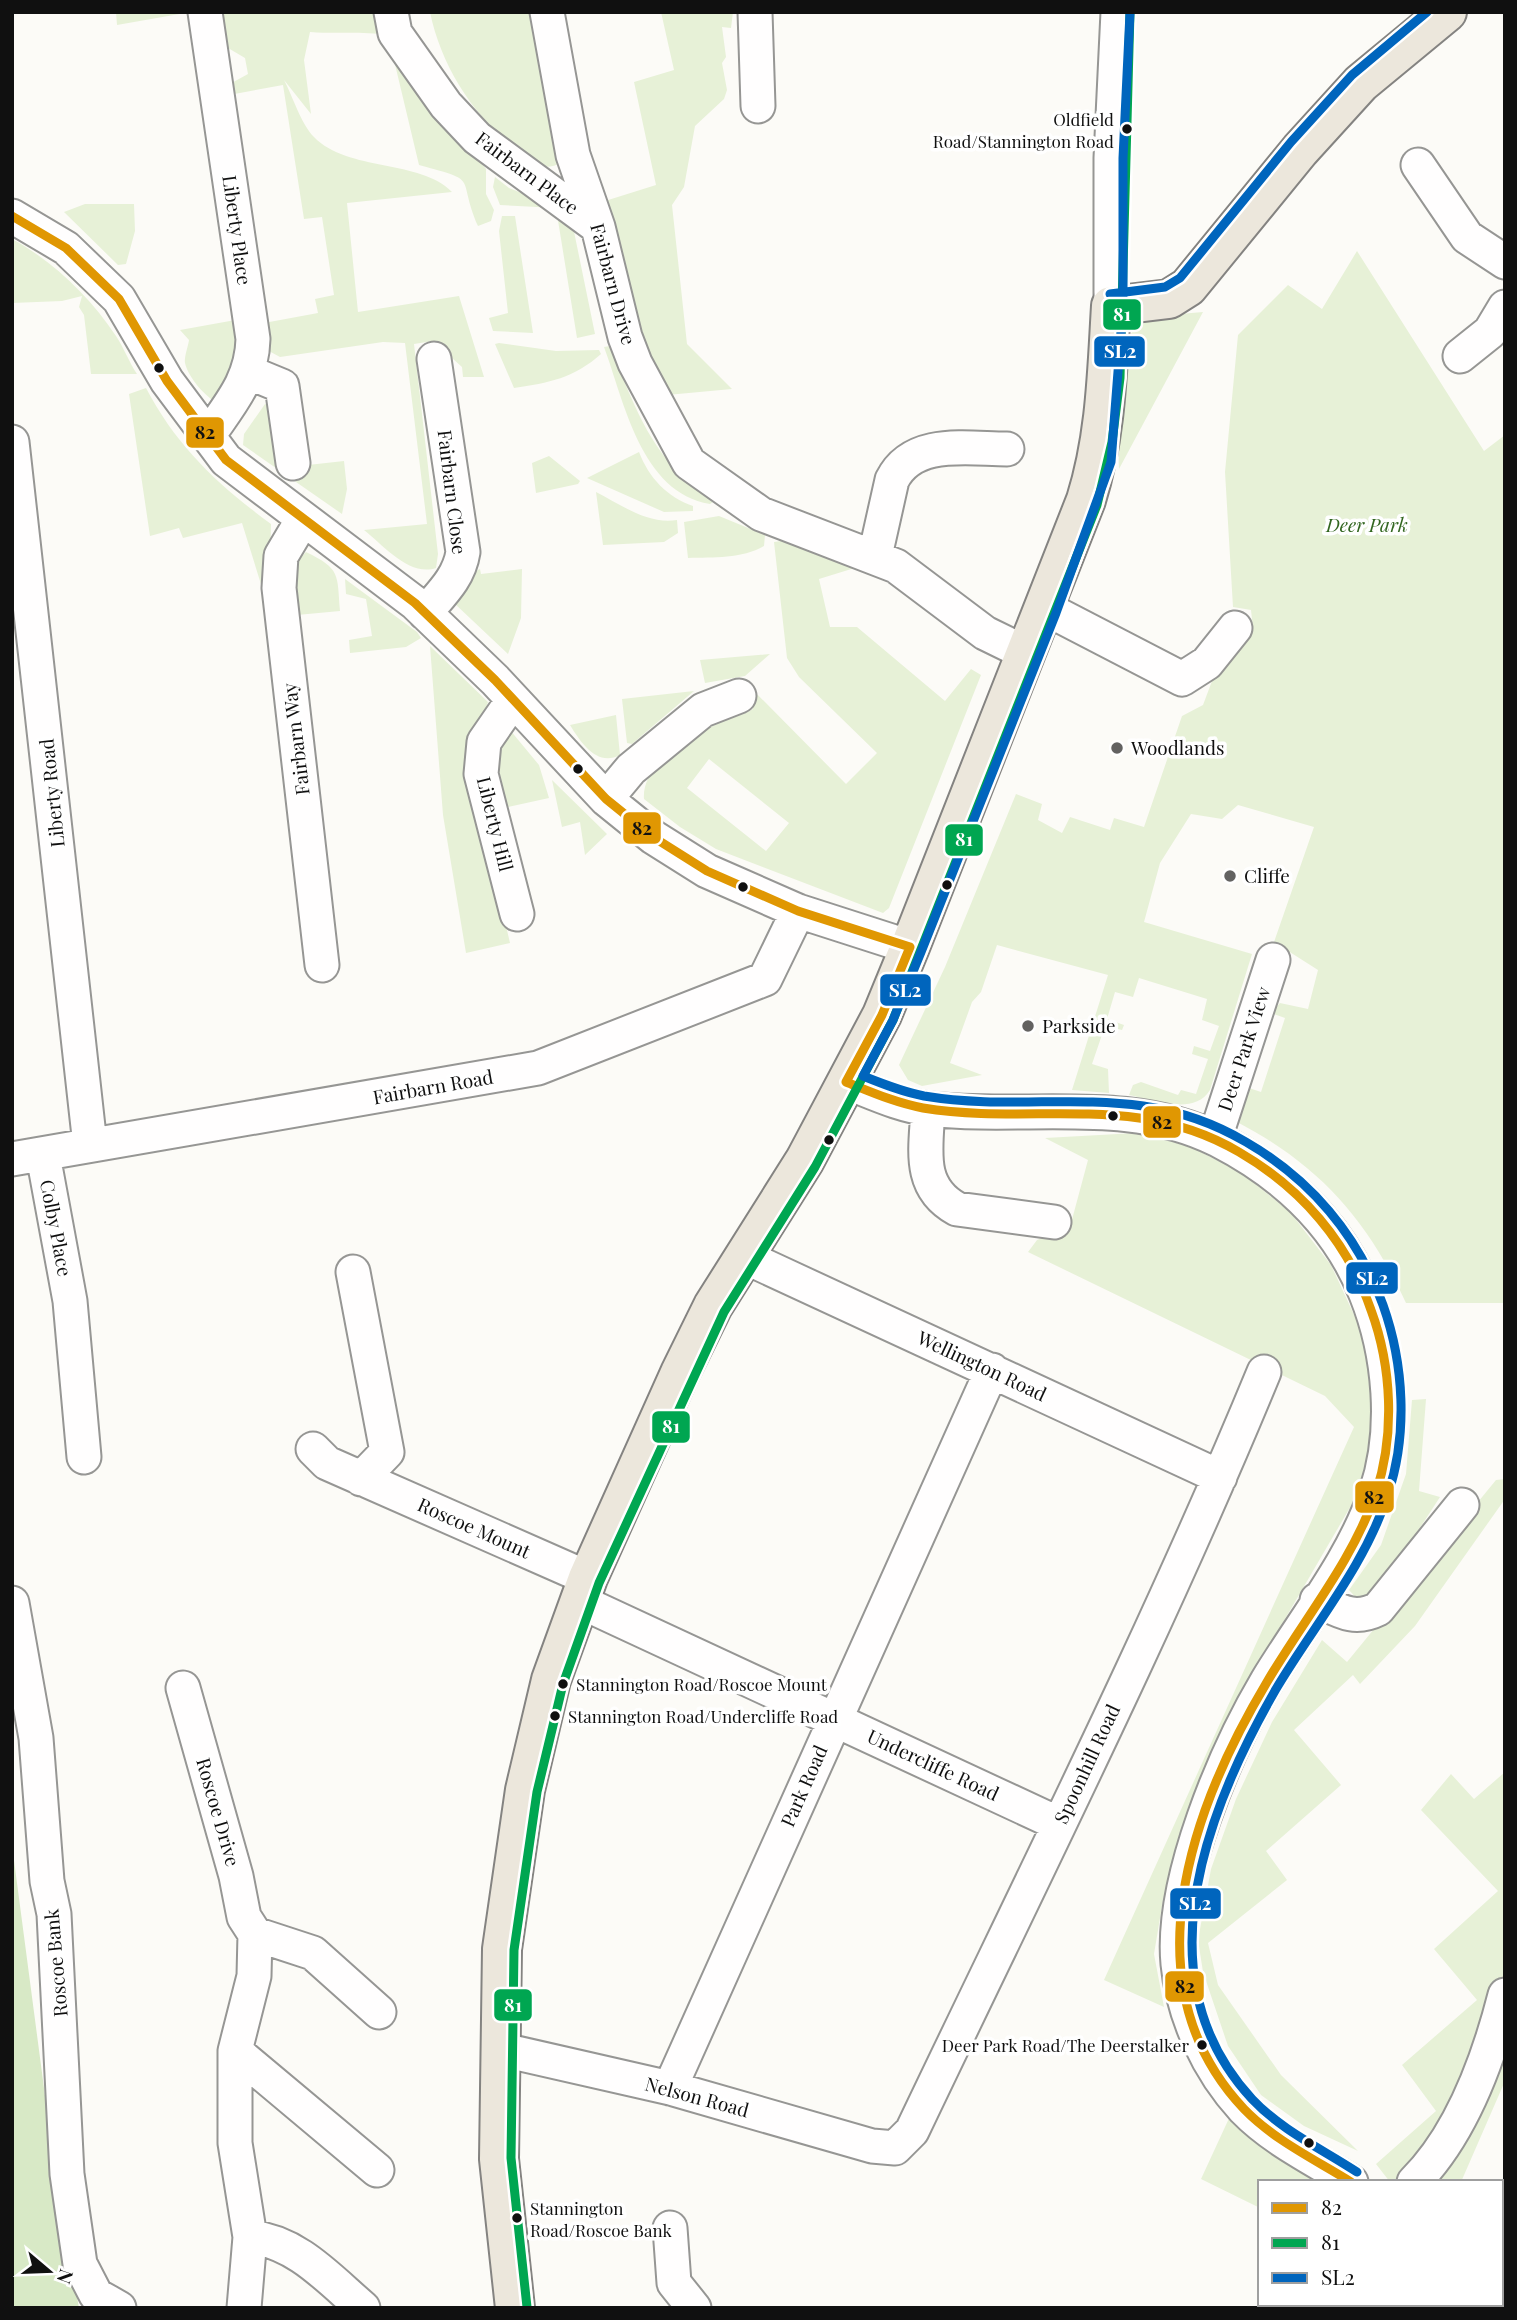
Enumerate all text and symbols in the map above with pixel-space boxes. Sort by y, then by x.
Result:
place label: Oldfield Road/Stannington Road [933,108,1114,152]
marker: Oldfield Road/Stannington Road [1120,122,1134,136]
street label: Fairbarn Place [471,125,585,220]
street label: Liberty Place [217,173,259,286]
street label: Fairbarn Drive [585,220,643,347]
line badge: 81 [1102,298,1142,331]
text: 81 [1113,300,1131,326]
line badge: SL2 [1093,335,1146,368]
text: SL2 [1104,337,1136,363]
unlabelled marker [152,361,166,375]
line badge: 82 [185,416,225,449]
text: 82 [195,418,215,444]
street label: Fairbarn Close [432,428,474,556]
park label: Deer Park [1325,511,1408,537]
street label: Fairbarn Way [275,681,315,797]
place label: Woodlands [1130,734,1225,760]
street label: Liberty Road [32,737,70,849]
marker: Woodlands [1109,740,1125,756]
unlabelled marker [571,762,585,776]
street label: Liberty Hill [472,774,520,874]
line badge: 82 [622,811,662,845]
text: 82 [632,814,652,840]
line badge: 81 [944,823,984,857]
text: 81 [955,825,973,851]
place label: Cliffe [1244,862,1290,888]
marker: Cliffe [1222,868,1238,884]
unlabelled marker [940,878,954,892]
unlabelled marker [736,880,750,894]
line badge: SL2 [879,973,932,1007]
text: SL2 [889,976,921,1002]
street label: Deer Park View [1211,983,1276,1114]
place label: Parkside [1042,1012,1116,1038]
marker: Parkside [1020,1018,1036,1034]
street label: Fairbarn Road [371,1063,495,1109]
line badge: 82 [1142,1105,1182,1139]
text: 82 [1152,1108,1172,1134]
unlabelled marker [1106,1109,1120,1123]
unlabelled marker [822,1133,836,1147]
street label: Colby Place [35,1177,79,1278]
line badge: SL2 [1345,1261,1399,1295]
text: SL2 [1356,1264,1388,1290]
street label: Wellington Road [913,1323,1051,1406]
line badge: 81 [651,1410,691,1444]
text: 81 [662,1412,680,1438]
line badge: 82 [1354,1480,1395,1514]
text: 82 [1364,1483,1384,1509]
street label: Roscoe Mount [414,1491,535,1564]
place label: Stannington Road/Roscoe Mount [576,1673,828,1695]
marker: Stannington Road/Roscoe Mount [556,1677,570,1691]
street label: Spoonhill Road [1047,1700,1125,1828]
place label: Stannington Road/Undercliffe Road [568,1705,838,1727]
marker: Stannington Road/Undercliffe Road [548,1709,562,1723]
street label: Undercliffe Road [863,1722,1004,1806]
street label: Park Road [774,1741,833,1830]
street label: Roscoe Drive [191,1754,247,1869]
line badge: SL2 [1169,1887,1222,1920]
text: SL2 [1179,1889,1211,1915]
street label: Roscoe Bank [37,1907,73,2018]
line badge: 82 [1164,1970,1205,2003]
text: 82 [1175,1972,1195,1998]
line badge: 81 [493,1988,533,2022]
text: 81 [504,1991,522,2017]
place label: Deer Park Road/The Deerstalker [942,2034,1189,2056]
marker: Deer Park Road/The Deerstalker [1195,2038,1209,2052]
street label: Nelson Road [643,2070,752,2122]
unlabelled marker [1302,2136,1316,2150]
legend [1258,2180,1503,2306]
text: 82 [1321,2192,1342,2220]
place label: Stannington Road/Roscoe Bank [530,2197,673,2241]
marker: Stannington Road/Roscoe Bank [510,2211,524,2225]
text: 81 [1321,2227,1340,2255]
north arrow [14,2236,84,2306]
text: SL2 [1321,2262,1355,2290]
text: N [51,2266,81,2288]

